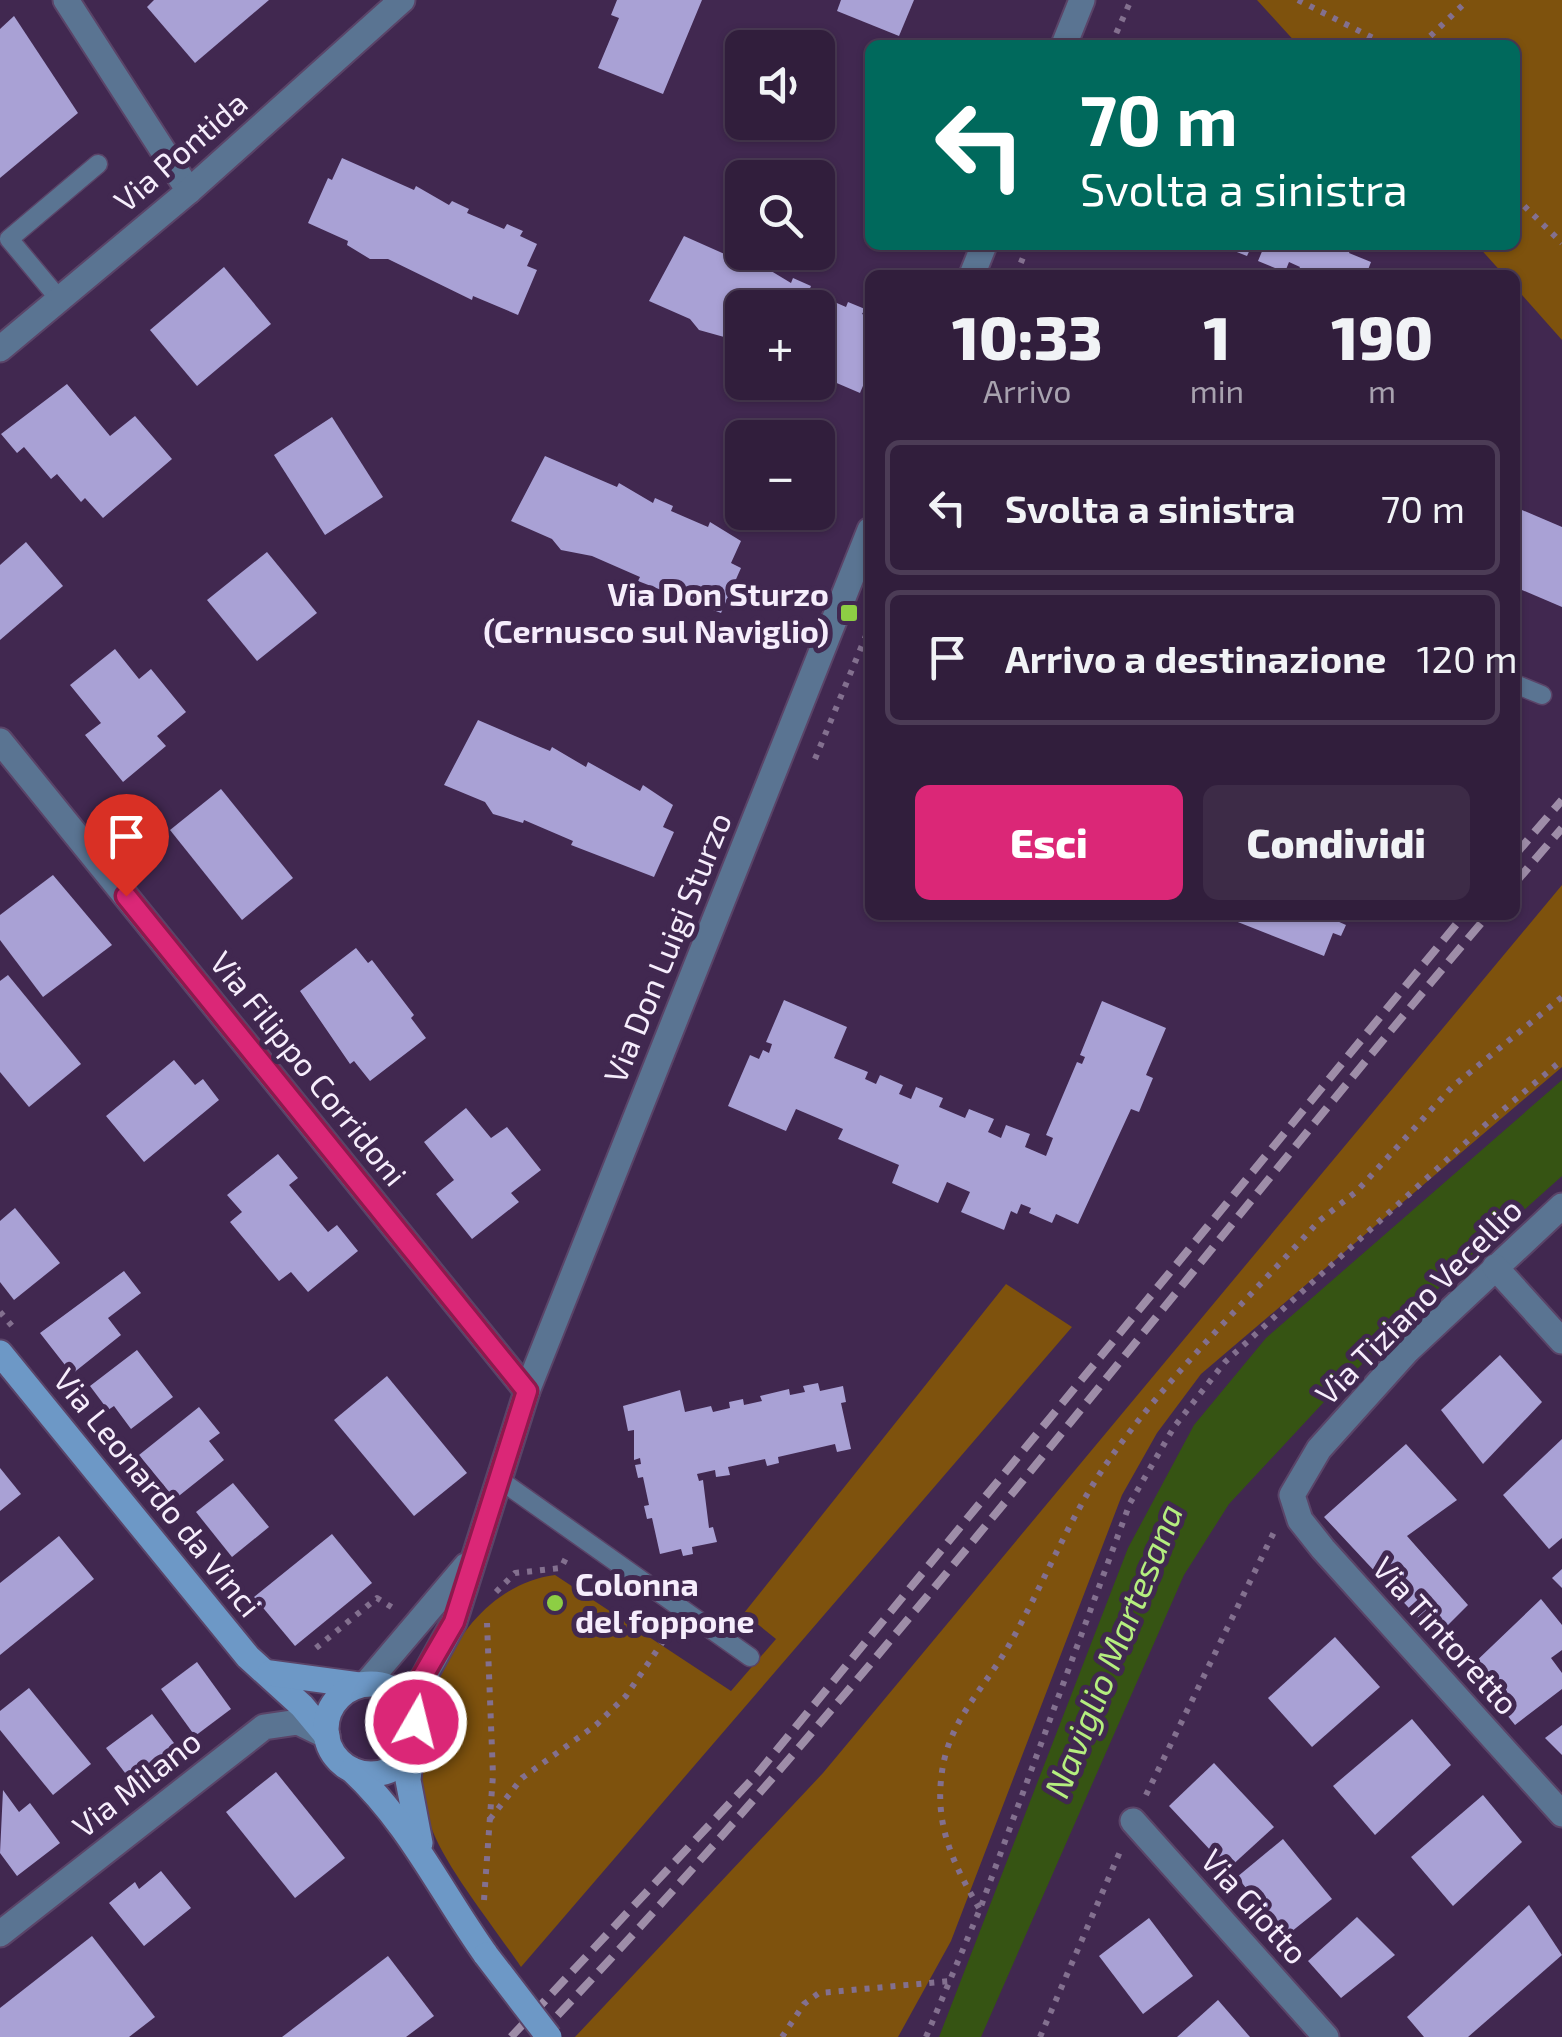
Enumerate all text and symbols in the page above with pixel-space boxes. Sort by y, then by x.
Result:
map controls [725,30,835,530]
button: sound [725,30,835,140]
text: 70 m [1080,76,1238,160]
icon: left [915,80,1045,210]
street label: Via Pontida [105,82,254,219]
button: search [725,160,835,270]
text: Svolta a sinistra [1080,161,1408,215]
button: + [725,290,835,400]
text: 10:33 [952,300,1103,372]
text: 1 [1203,300,1230,372]
text: 190 [1331,300,1433,372]
text: Arrivo [983,371,1072,409]
text: min [1190,371,1244,409]
text: m [1368,371,1396,409]
button: − [725,420,835,530]
icon: left [920,480,975,535]
text: Svolta a sinistra [1005,485,1295,531]
text: 70 m [1381,485,1465,531]
place label: Via Don Sturzo (Cernusco sul Naviglio) [483,574,829,649]
marker: Via Don Sturzo (Cernusco sul Naviglio) [838,602,860,624]
icon: arrive [920,630,975,685]
text: Arrivo a destinazione [1005,635,1386,681]
text: 120 m [1416,635,1518,681]
button: Esci [915,785,1183,900]
button: Condividi [1203,785,1470,900]
pin [84,794,169,897]
street label: Via Don Luigi Sturzo [595,806,738,1088]
icon: arrive [99,809,154,864]
street label: Via Filippo Corridoni [203,943,416,1192]
street label: Via Tiziano Vecellio [1307,1190,1529,1412]
street label: Via Leonardo da Vinci [47,1360,270,1623]
water label: Naviglio Martesana [1034,1497,1190,1803]
street label: Via Tintoretto [1366,1548,1527,1721]
place label: Colonna del foppone [575,1564,755,1639]
marker: Colonna del foppone [544,1592,566,1614]
position arrow [364,1670,468,1774]
street label: Via Milano [64,1721,207,1844]
street label: Via Giotto [1194,1841,1317,1971]

